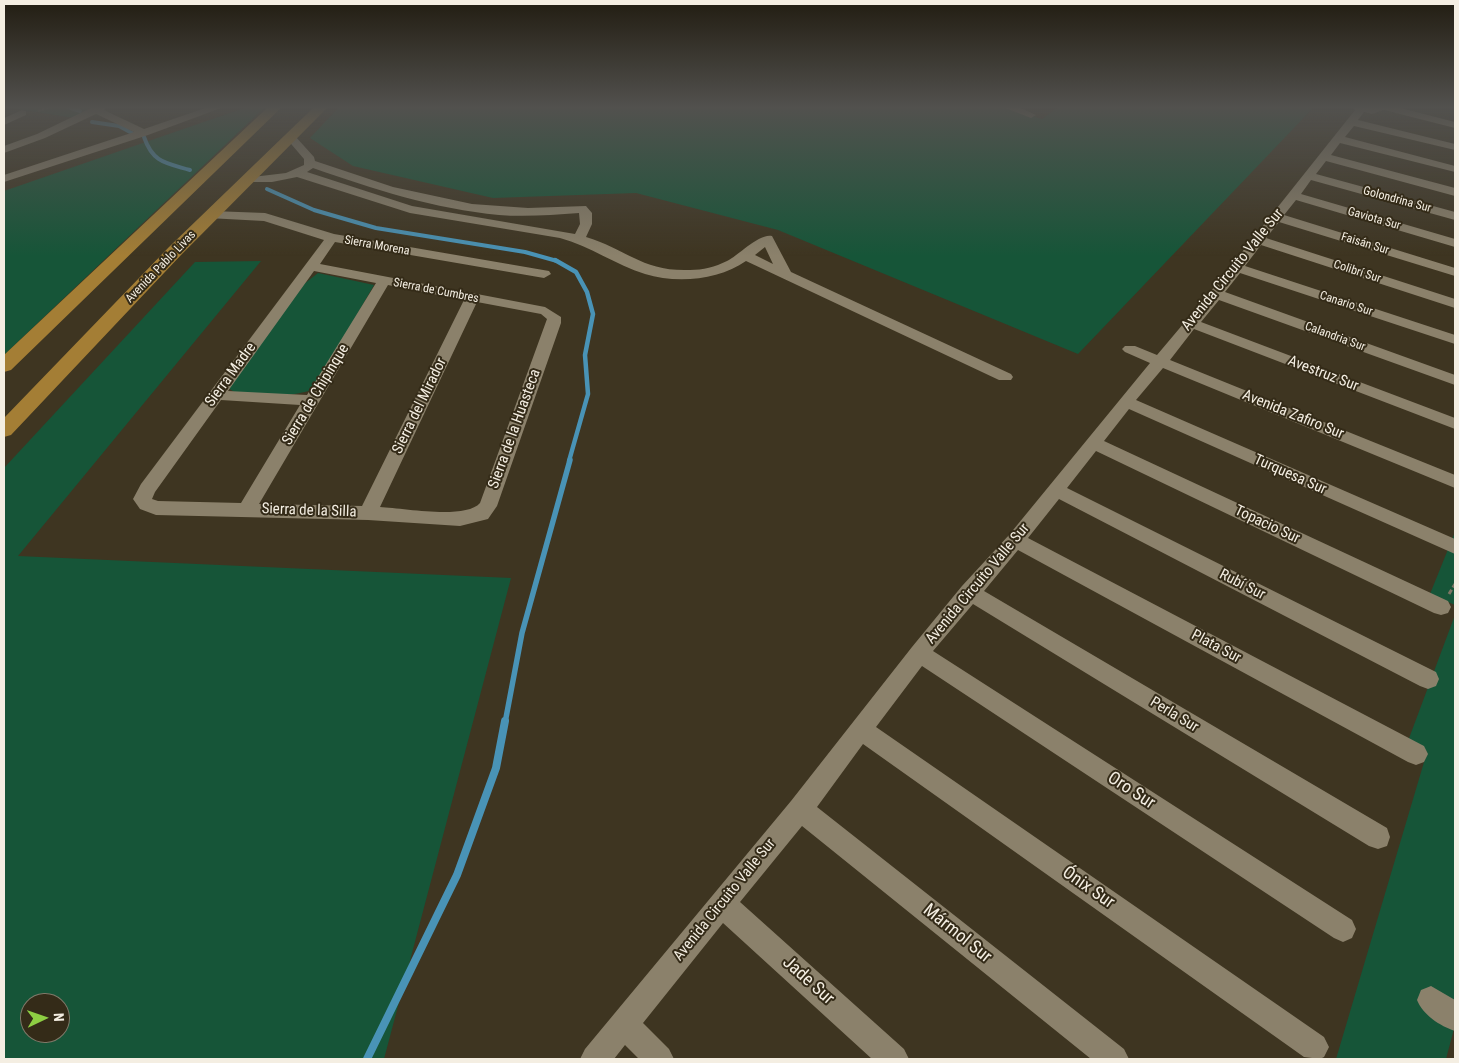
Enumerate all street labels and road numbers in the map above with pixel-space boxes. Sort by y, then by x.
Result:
street label: Golondrina Sur [1361,184,1433,216]
street label: Avenida Circuito Valle Sur [1178,205,1288,335]
street label: Gaviota Sur [1346,205,1402,233]
street label: Avenida Pablo Livas [123,228,199,306]
street label: Faisán Sur [1339,230,1391,258]
street label: Sierra Morena [343,233,411,259]
street label: Colibrí Sur [1331,258,1383,286]
street label: Sierra de Cumbres [392,276,480,306]
street label: Canario Sur [1318,289,1374,319]
street label: Calandria Sur [1303,319,1367,355]
street label: Sierra Madre [202,339,260,411]
street label: Sierra de Chipinque [279,341,353,449]
street label: Avestruz Sur [1285,352,1361,396]
street label: Sierra del Mirador [389,355,451,457]
street label: Sierra de la Huasteca [485,367,545,491]
street label: Avenida Zafiro Sur [1240,386,1346,444]
street label: Turquesa Sur [1251,451,1329,499]
street label: Sierra de la Silla [261,500,357,522]
street label: Topacio Sur [1231,502,1303,548]
street label: Avenida Circuito Valle Sur [922,520,1034,648]
street label: Rubí Sur [1216,566,1268,604]
street label: Plata Sur [1188,626,1244,668]
street label: Perla Sur [1146,694,1202,736]
street label: Oro Sur [1103,768,1159,814]
street label: Avenida Circuito Valle Sur [670,835,780,965]
street label: Ónix Sur [1058,862,1118,914]
street label: Mármol Sur [918,900,996,968]
street label: Jade Sur [778,952,838,1010]

